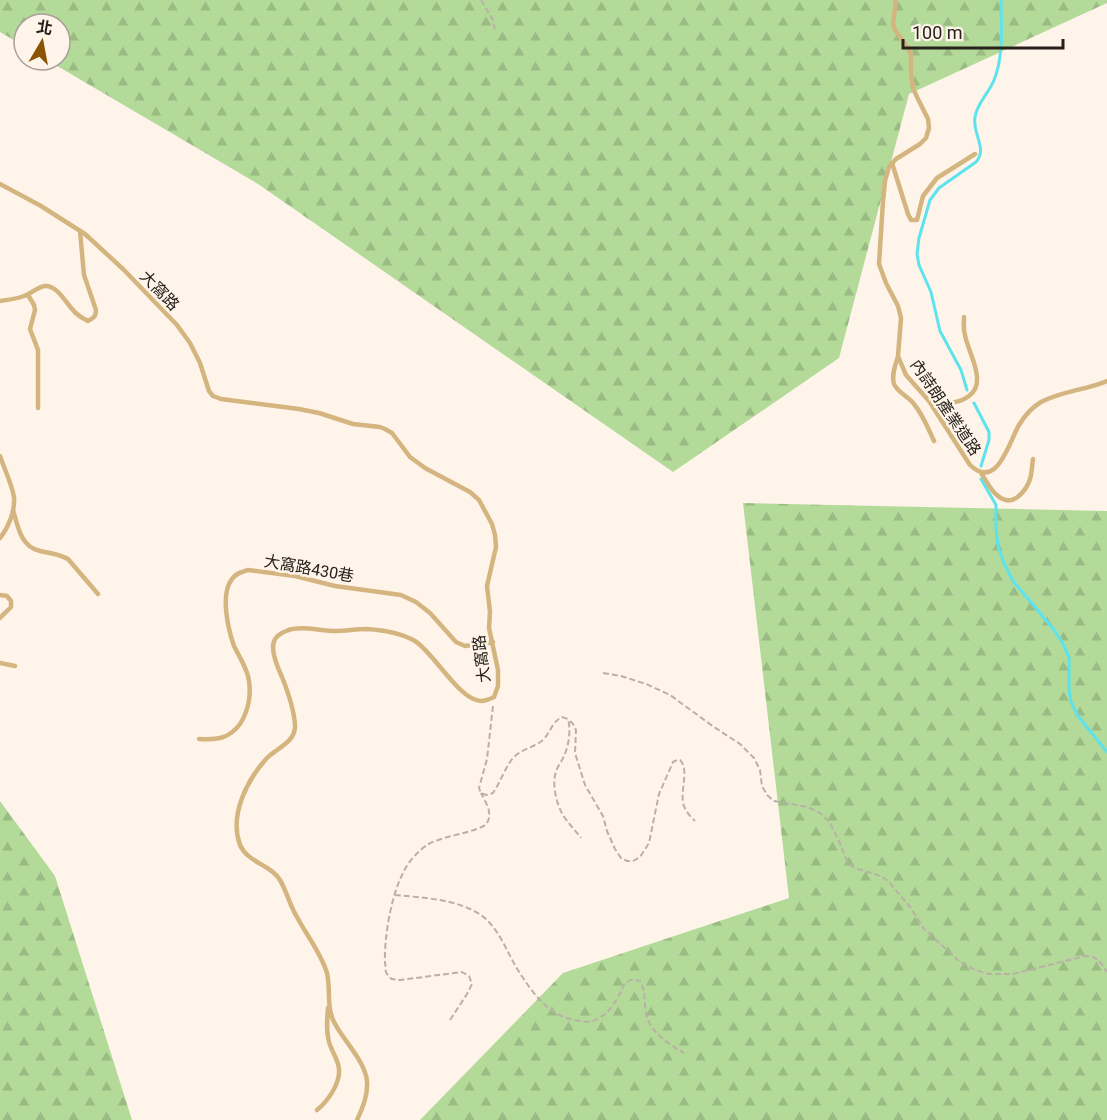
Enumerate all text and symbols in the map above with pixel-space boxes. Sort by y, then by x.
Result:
north arrow [12,12,72,72]
scale bar [903,12,1064,50]
text: 北 [35,17,54,38]
text: 100 m [912,22,963,43]
street label: 大窩路 [136,266,183,314]
street label: 內詩朗產業道路 [906,356,985,459]
street label: 大窩路430巷 [262,551,355,586]
street label: 大窩路 [469,634,494,684]

